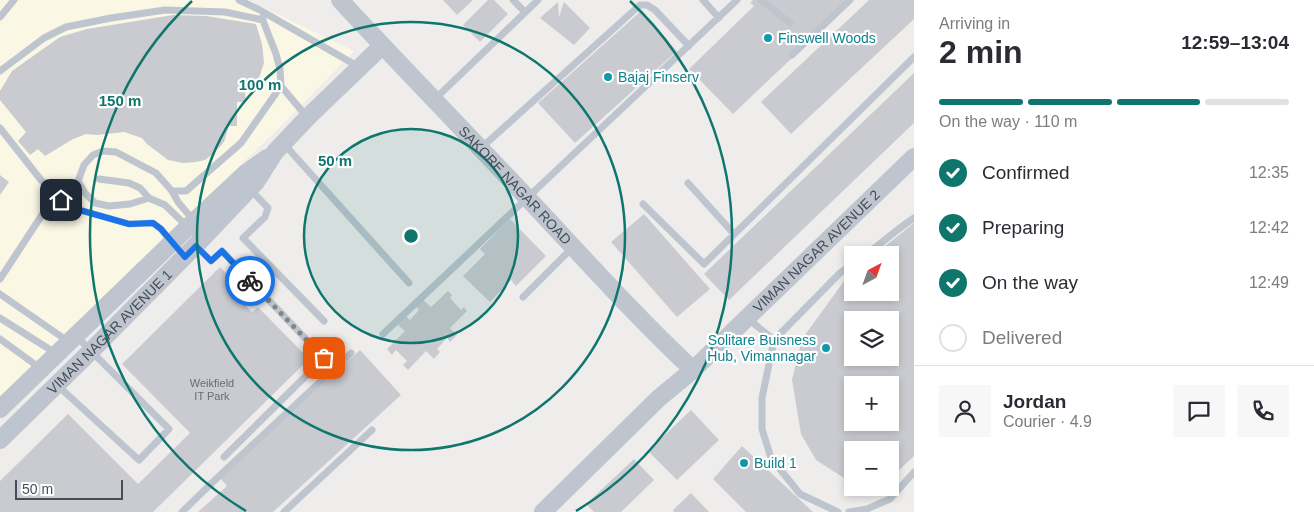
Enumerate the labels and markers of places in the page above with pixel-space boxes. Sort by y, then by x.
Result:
place label: Finswell Woods [778,30,876,46]
marker: Finswell Woods [762,32,774,44]
place label: Bajaj Finserv [618,69,699,85]
marker: Bajaj Finserv [602,71,614,83]
pin [40,179,82,221]
centre of rings [402,227,420,245]
place label: Solitare Buisness Hub, Vimannagar [707,332,816,364]
pin [303,337,345,379]
marker: Solitare Buisness Hub, Vimannagar [820,342,832,354]
place label: Build 1 [754,455,797,471]
marker: Build 1 [738,457,750,469]

